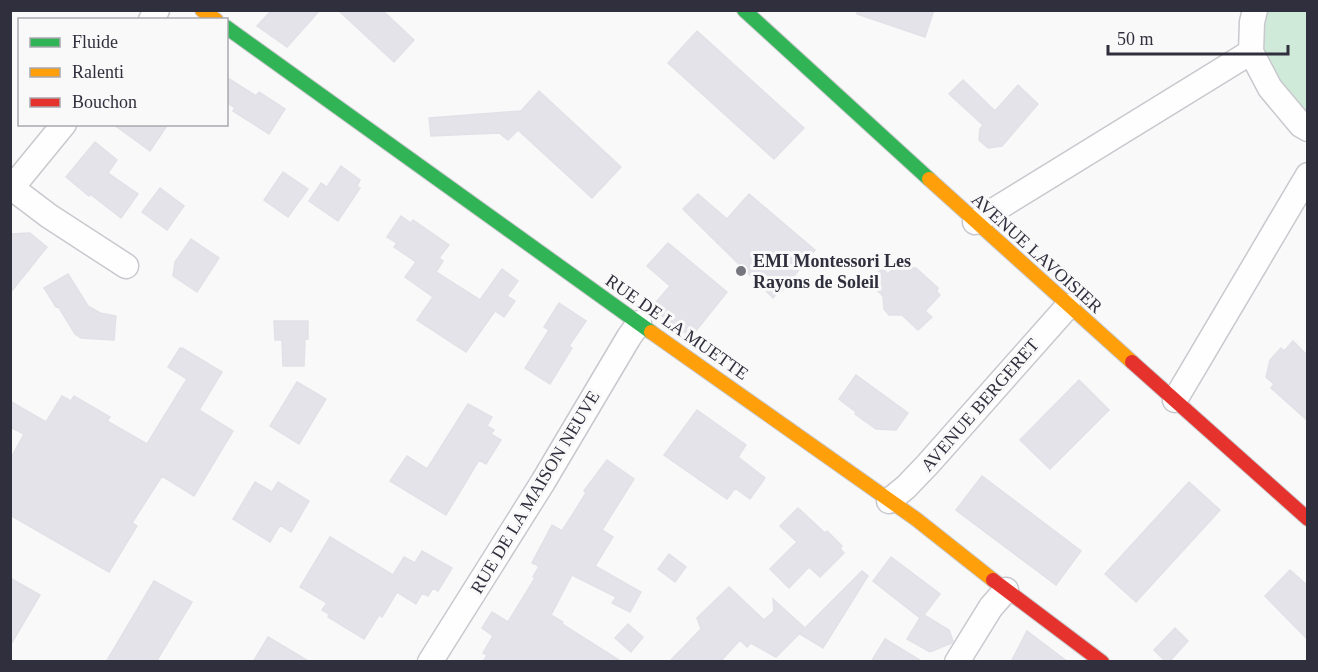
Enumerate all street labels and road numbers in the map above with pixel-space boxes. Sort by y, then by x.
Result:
street label: AVENUE LAVOISIER [968,189,1106,317]
street label: RUE DE LA MUETTE [602,270,752,384]
street label: AVENUE BERGERET [917,335,1043,475]
street label: RUE DE LA MAISON NEUVE [466,387,604,597]

